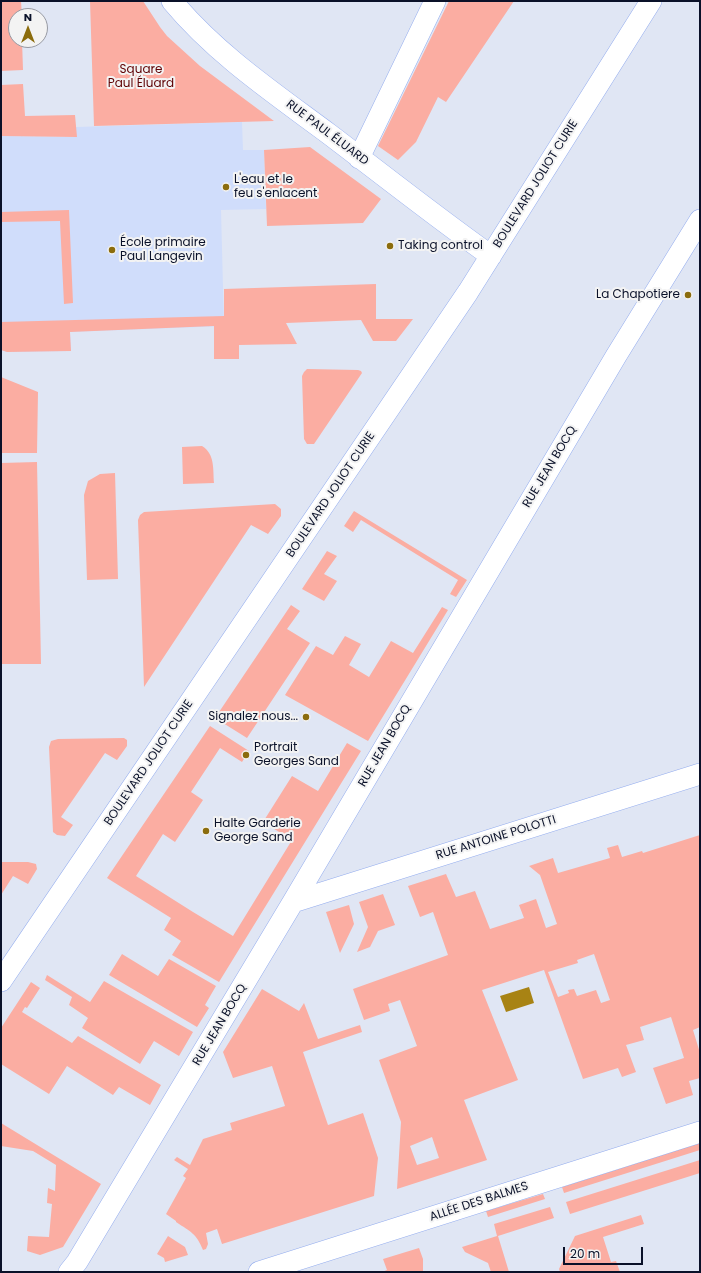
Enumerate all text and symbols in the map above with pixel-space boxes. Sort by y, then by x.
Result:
north arrow [8,8,48,48]
text: N [24,9,32,25]
park label: Square Paul Éluard [108,63,174,91]
street label: RUE PAUL ÉLUARD [283,97,371,169]
street label: BOULEVARD JOLIOT CURIE [491,117,581,251]
place label: L'eau et le feu s'enlacent [234,173,317,201]
marker: L'eau et le feu s'enlacent [221,182,231,192]
place label: École primaire Paul Langevin [120,236,206,264]
place label: Taking control [398,239,483,253]
marker: Taking control [385,241,395,251]
marker: École primaire Paul Langevin [107,245,117,255]
place label: La Chapotiere [596,288,680,302]
marker: La Chapotiere [683,290,693,300]
street label: RUE JEAN BOCQ [520,424,580,510]
street label: BOULEVARD JOLIOT CURIE [284,430,378,560]
street label: BOULEVARD JOLIOT CURIE [102,698,196,828]
street label: RUE JEAN BOCQ [356,702,414,790]
place label: Signalez nous... [208,710,298,724]
marker: Signalez nous... [301,712,311,722]
place label: Portrait Georges Sand [254,741,339,769]
marker: Portrait Georges Sand [241,750,251,760]
street label: RUE ANTOINE POLOTTI [434,813,558,863]
place label: Halte Garderie George Sand [214,817,301,845]
marker: Halte Garderie George Sand [201,826,211,836]
street label: RUE JEAN BOCQ [190,982,250,1068]
street label: ALLÉE DES BALMES [428,1179,530,1225]
scale bar [565,1239,645,1265]
text: 20 m [570,1245,600,1262]

